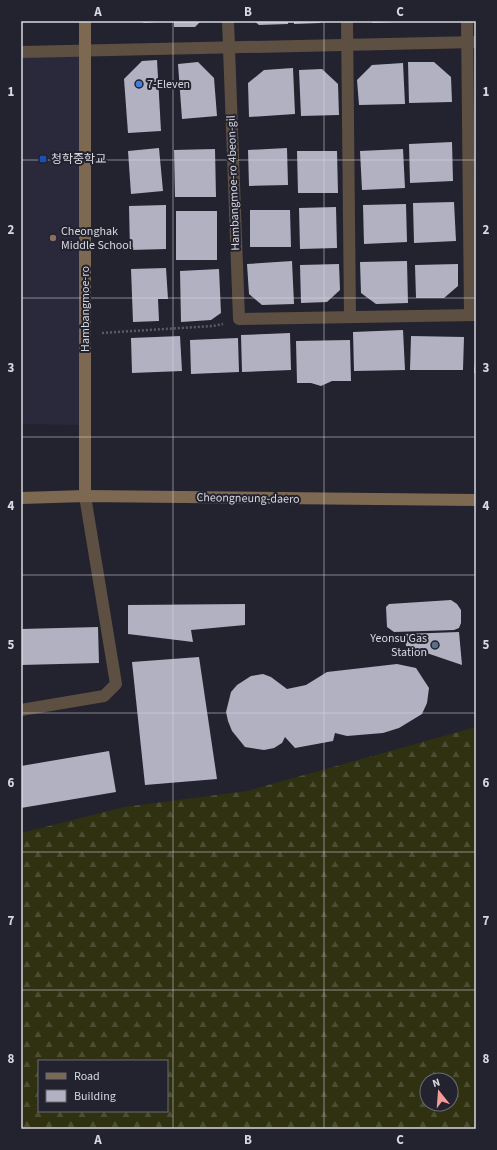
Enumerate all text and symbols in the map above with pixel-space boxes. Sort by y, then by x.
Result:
text: A [93,3,102,21]
text: B [244,3,252,21]
text: C [396,3,404,21]
place label: 7-Eleven [147,76,190,93]
marker: 7-Eleven [134,79,144,89]
text: 1 [8,83,15,101]
text: 1 [483,83,490,101]
street label: Hambangmoe-ro 4beon-gil [223,115,244,251]
place label: 청학중학교 [51,151,106,168]
marker: 청학중학교 [38,154,48,164]
text: 2 [8,221,15,239]
text: 2 [483,221,490,239]
place label: Cheonghak Middle School [61,223,132,254]
marker: Cheonghak Middle School [48,233,58,243]
street label: Hambangmoe-ro [77,266,94,352]
text: 3 [8,359,15,377]
text: 3 [483,359,490,377]
street label: Cheongneung-daero [196,489,300,508]
text: 4 [8,497,15,515]
text: 4 [483,497,490,515]
place label: Yeonsu Gas Station [369,630,427,661]
text: 5 [8,636,15,654]
text: 5 [483,636,490,654]
marker: Yeonsu Gas Station [430,640,440,650]
text: 6 [8,774,15,792]
text: 6 [483,774,490,792]
text: 7 [8,912,15,930]
text: 7 [483,912,490,930]
text: 8 [8,1050,15,1068]
text: 8 [483,1050,490,1068]
legend [38,1060,168,1112]
text: Road [74,1068,100,1085]
north arrow [419,1072,459,1112]
text: N [431,1075,442,1091]
text: Building [74,1088,116,1105]
text: A [93,1131,102,1149]
text: B [244,1131,252,1149]
text: C [396,1131,404,1149]

